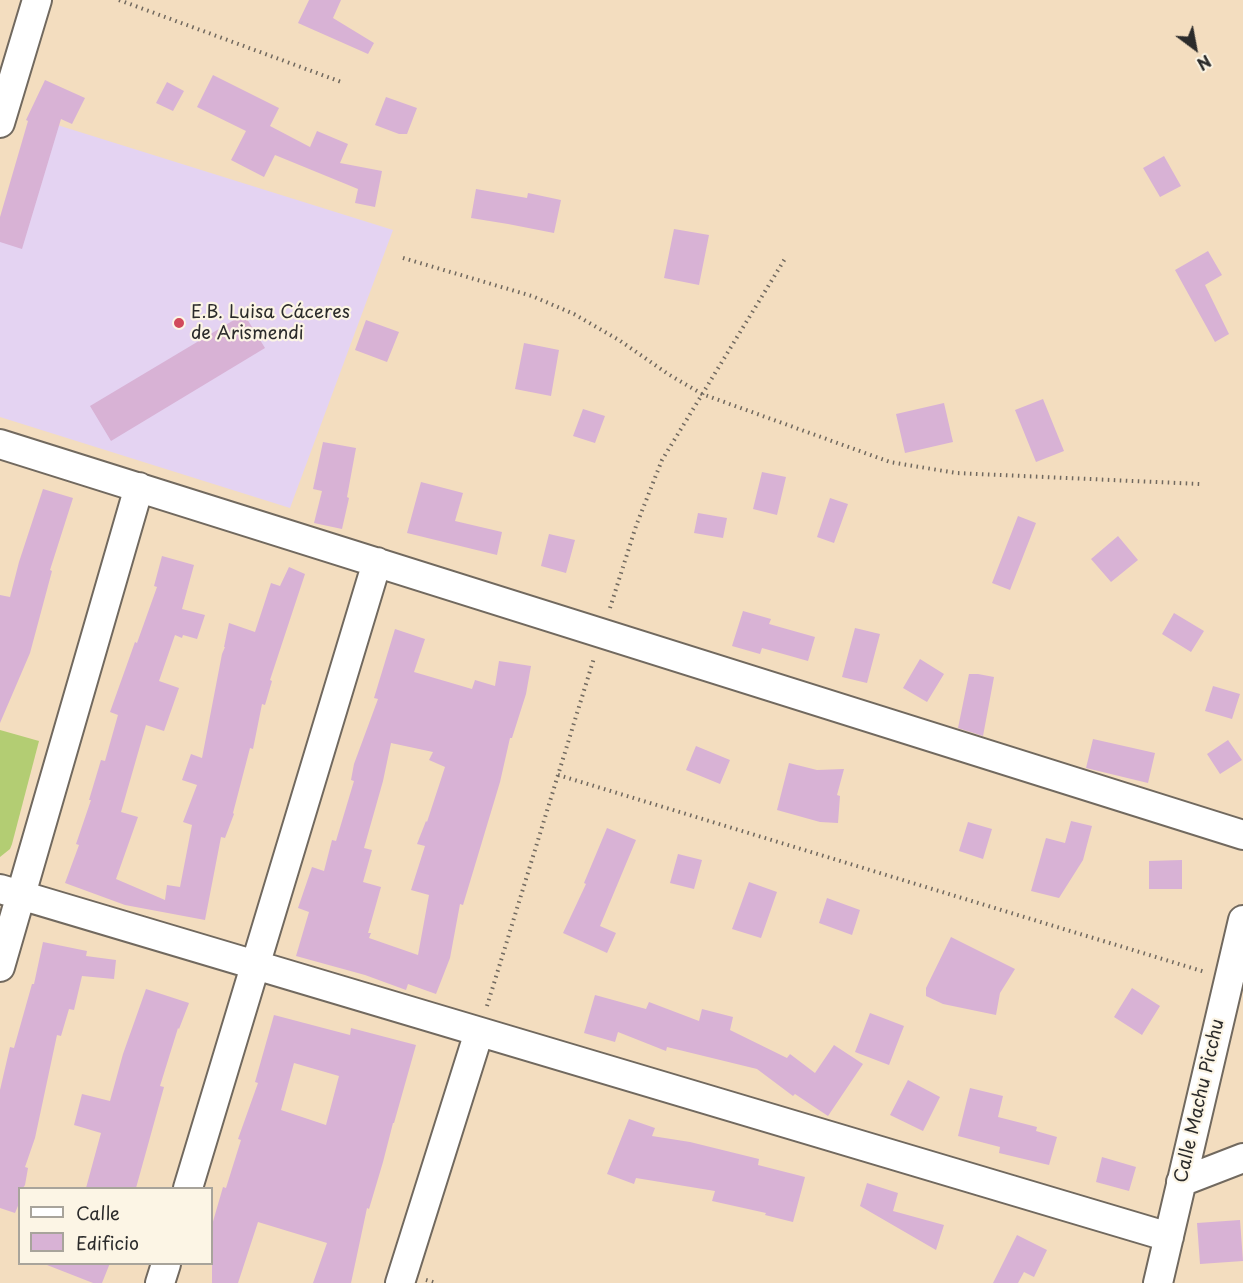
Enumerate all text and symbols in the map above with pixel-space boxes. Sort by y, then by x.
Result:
north arrow [1165,18,1225,78]
text: N [1193,50,1216,77]
place label: E.B. Luisa Cáceres de Arismendi [191,302,350,344]
marker: E.B. Luisa Cáceres de Arismendi [172,316,186,330]
street label: Calle Machu Picchu [1171,1017,1229,1185]
legend [18,1187,213,1265]
text: Calle [76,1199,120,1226]
text: Edificio [76,1229,139,1256]

